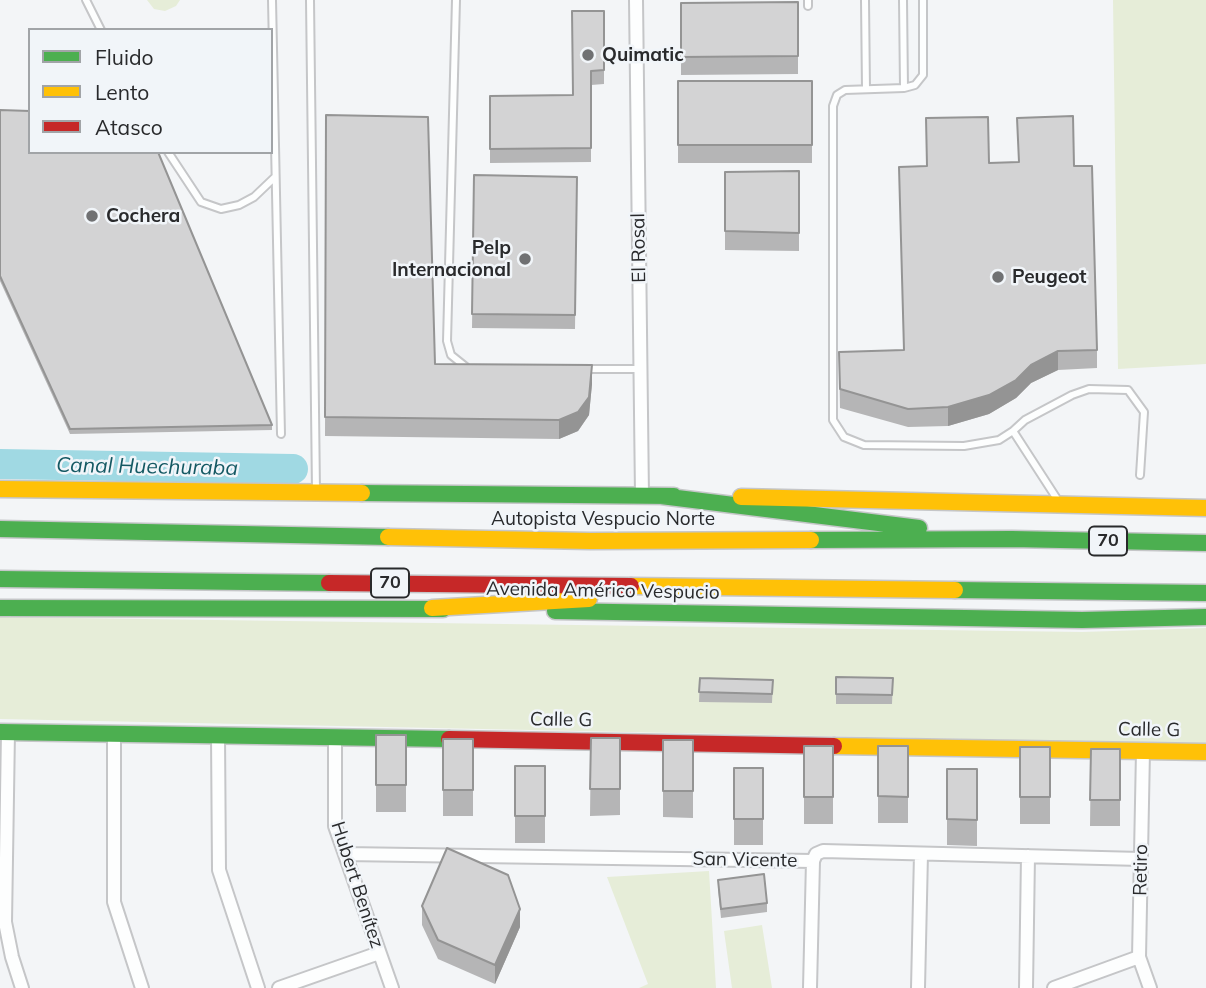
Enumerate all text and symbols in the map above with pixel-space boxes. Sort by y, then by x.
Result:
legend [28,28,273,154]
text: Fluido [95,44,154,70]
place label: Quimatic [602,44,684,66]
marker: Quimatic [580,47,596,63]
text: Lento [95,79,149,105]
text: Atasco [95,114,163,140]
place label: Cochera [106,205,180,227]
marker: Cochera [84,208,100,224]
street label: El Rosal [627,213,651,283]
place label: Pelp Internacional [392,237,511,281]
marker: Pelp Internacional [517,251,533,267]
place label: Peugeot [1012,266,1086,288]
marker: Peugeot [990,269,1006,285]
water label: Canal Huechuraba [56,453,238,481]
street label: Autopista Vespucio Norte [491,508,715,530]
road number: 70 [1089,526,1127,556]
road number: 70 [371,568,409,598]
street label: Avenida Américo Vespucio [486,578,720,604]
street label: Calle G [530,708,592,732]
street label: Calle G [1118,718,1180,742]
street label: Hubert Benítez [326,819,388,951]
street label: Retiro [1129,844,1153,896]
street label: San Vicente [692,848,798,872]

